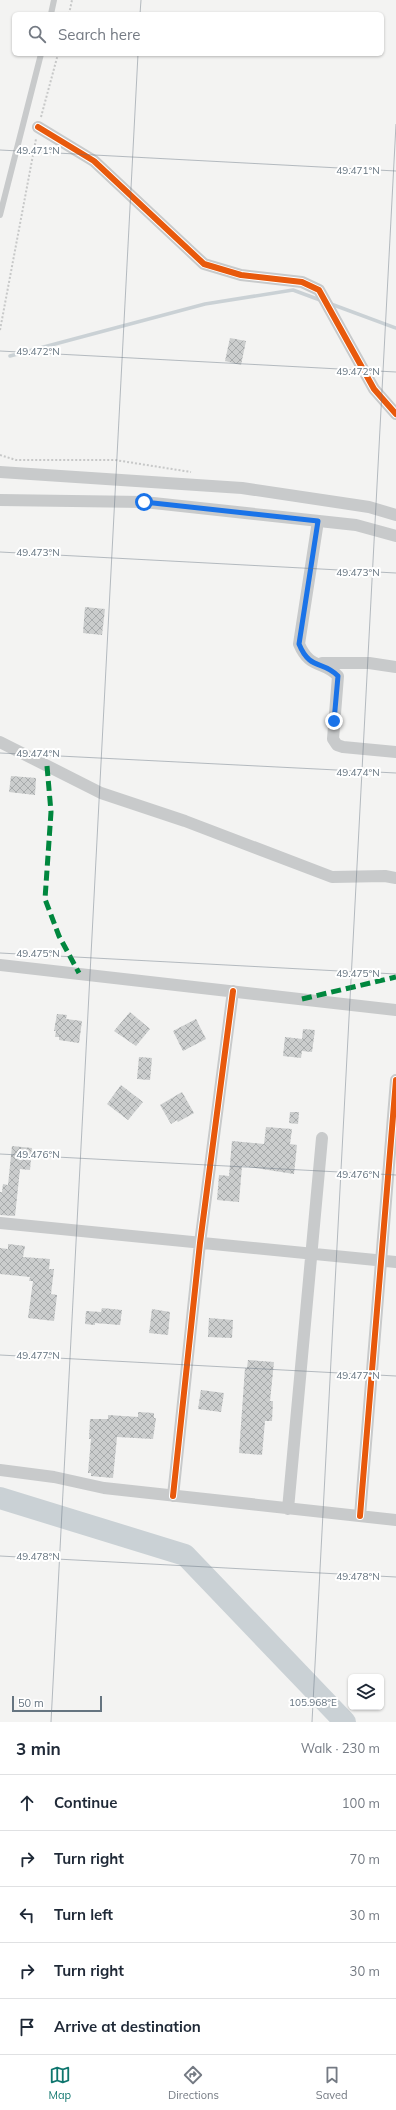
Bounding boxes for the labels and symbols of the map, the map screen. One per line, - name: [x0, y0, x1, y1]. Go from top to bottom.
- text: 49.471°N: [16, 144, 60, 157]
- text: 49.471°N: [336, 164, 380, 177]
- text: 49.472°N: [16, 345, 60, 358]
- text: 49.472°N: [336, 365, 380, 378]
- route start: [135, 493, 153, 511]
- text: 49.473°N: [16, 546, 60, 559]
- text: 49.473°N: [336, 566, 380, 579]
- route end: [325, 712, 343, 730]
- text: 49.474°N: [16, 747, 60, 760]
- text: 49.474°N: [336, 766, 380, 779]
- text: 49.475°N: [16, 947, 60, 960]
- text: 49.475°N: [336, 967, 380, 980]
- text: 49.476°N: [16, 1148, 60, 1161]
- text: 49.476°N: [336, 1168, 380, 1181]
- text: 49.477°N: [16, 1349, 60, 1362]
- text: 49.477°N: [336, 1369, 380, 1382]
- text: 49.478°N: [16, 1550, 60, 1563]
- text: 49.478°N: [336, 1570, 380, 1583]
- scale bar: [12, 1694, 102, 1713]
- text: 105.968°E: [289, 1696, 337, 1709]

